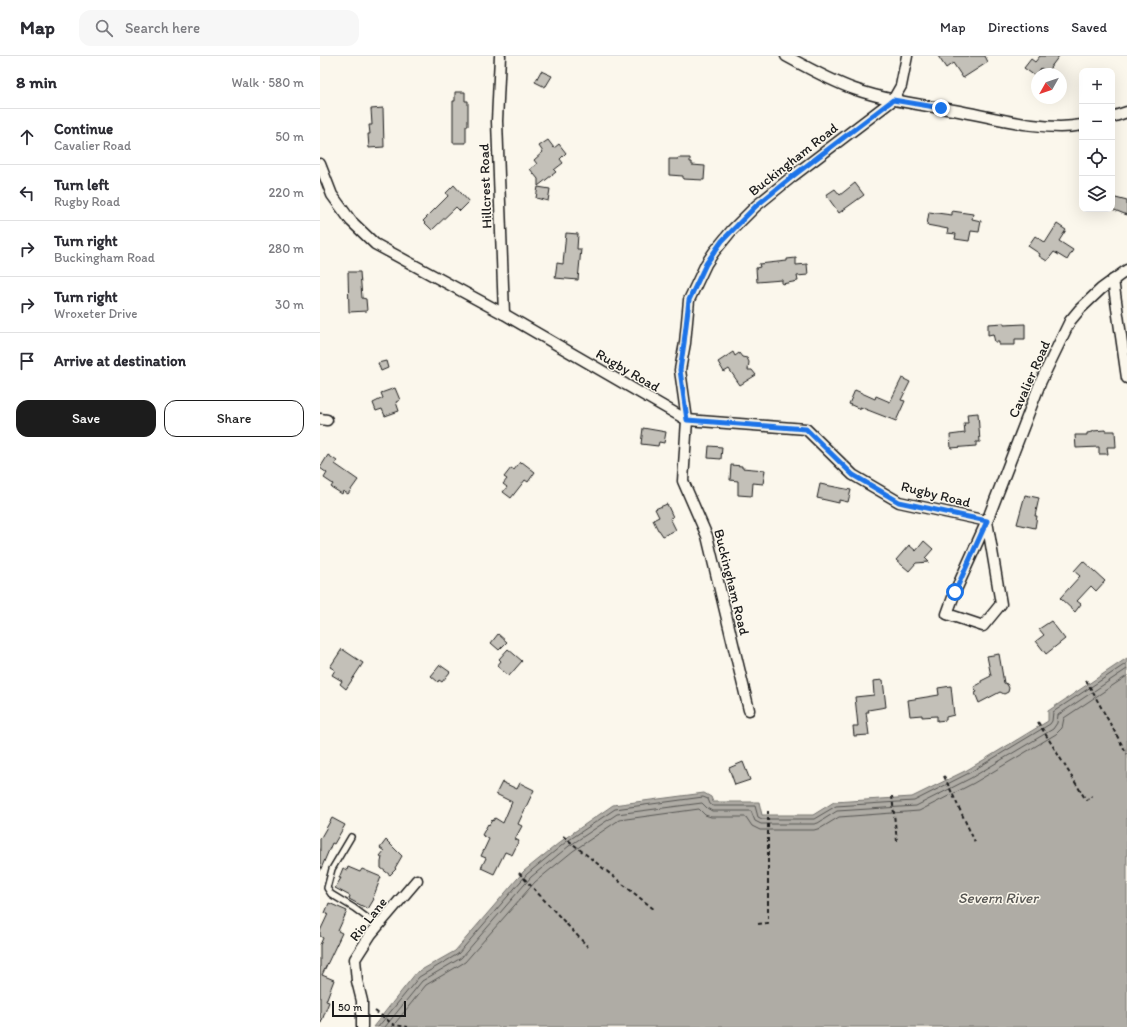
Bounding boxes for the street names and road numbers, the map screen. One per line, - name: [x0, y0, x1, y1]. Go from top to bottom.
- street label: Buckingham Road: [745, 119, 842, 200]
- street label: Hillcrest Road: [476, 143, 495, 229]
- street label: Cavalier Road: [1005, 338, 1054, 421]
- street label: Rugby Road: [593, 345, 663, 396]
- street label: Rugby Road: [899, 478, 973, 511]
- street label: Buckingham Road: [710, 527, 753, 637]
- street label: Rio Lane: [346, 894, 391, 945]

